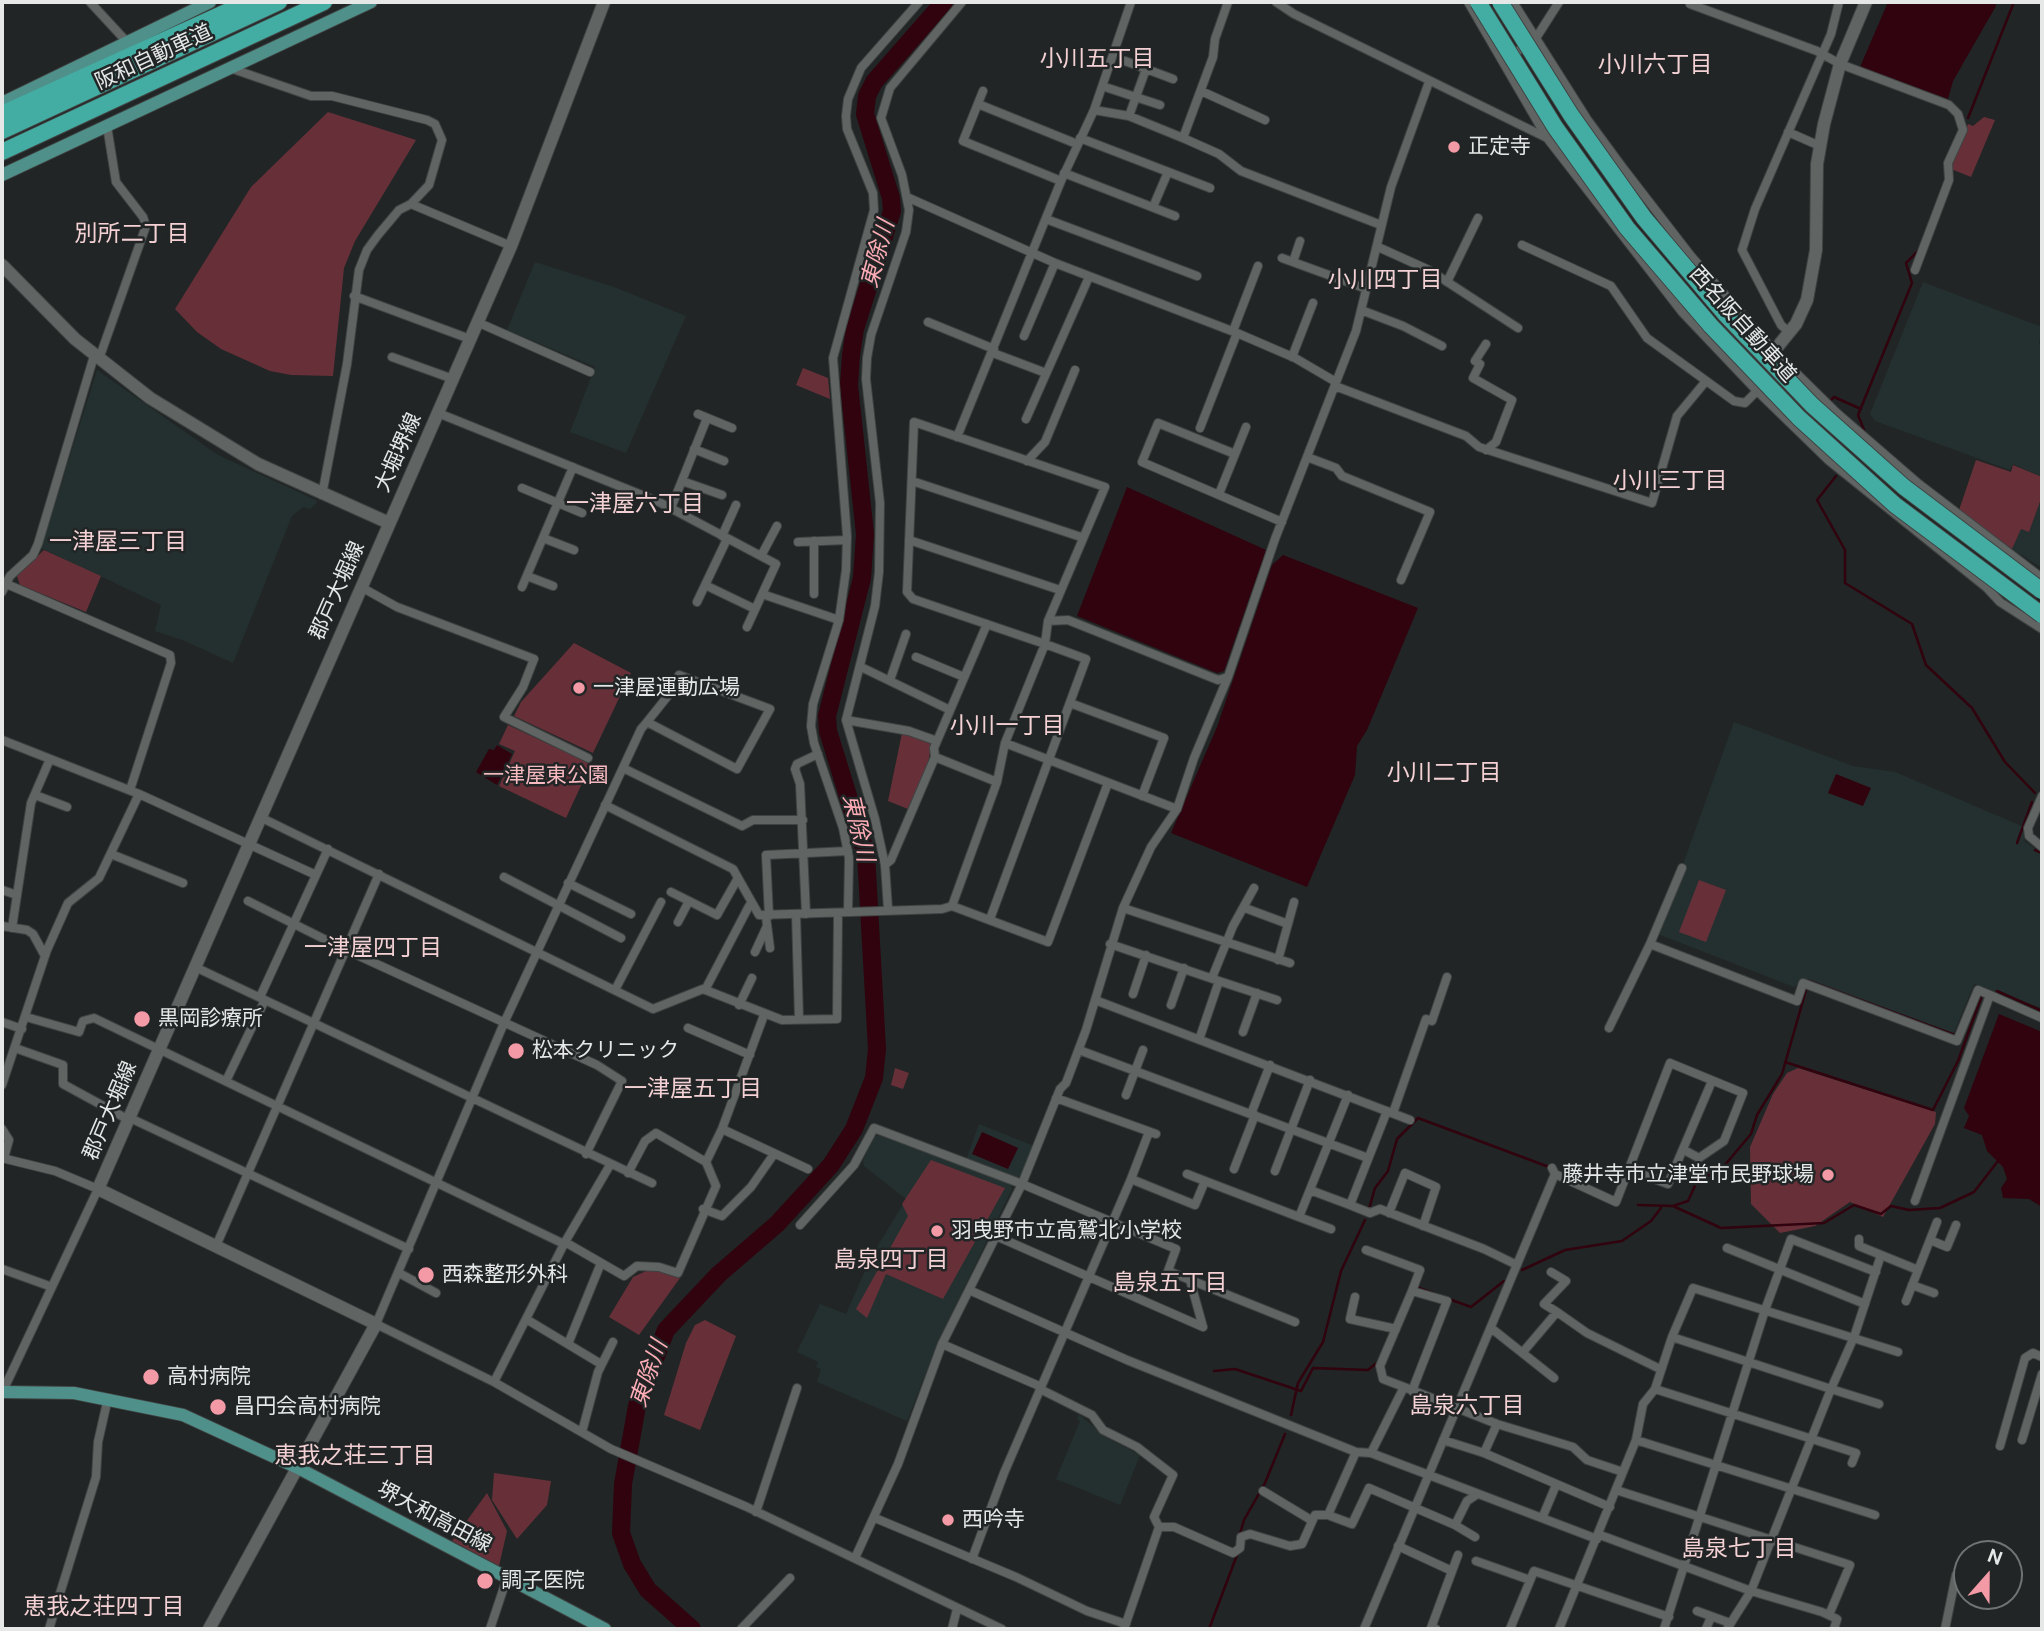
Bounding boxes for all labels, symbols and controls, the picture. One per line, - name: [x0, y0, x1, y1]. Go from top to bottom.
- street label: 阪和自動車道: [92, 20, 216, 96]
- district label: 小川五丁目: [1040, 46, 1154, 74]
- district label: 小川六丁目: [1598, 52, 1712, 80]
- place label: 正定寺: [1468, 134, 1531, 160]
- marker: 正定寺: [1446, 139, 1462, 155]
- water label: 東除川: [857, 217, 901, 291]
- district label: 別所二丁目: [75, 221, 189, 249]
- street label: 西名阪自動車道: [1683, 262, 1801, 388]
- district label: 小川四丁目: [1328, 267, 1442, 295]
- street label: 大堀堺線: [370, 410, 428, 496]
- district label: 小川三丁目: [1613, 468, 1727, 496]
- district label: 一津屋六丁目: [566, 491, 704, 519]
- district label: 一津屋三丁目: [49, 529, 187, 557]
- street label: 郡戸大堀線: [305, 538, 371, 644]
- place label: 一津屋運動広場: [593, 675, 740, 701]
- marker: 一津屋運動広場: [571, 680, 587, 696]
- district label: 小川一丁目: [950, 713, 1064, 741]
- district label: 小川二丁目: [1387, 760, 1501, 788]
- park label: 一津屋東公園: [483, 763, 609, 789]
- water label: 東除川: [836, 791, 878, 865]
- district label: 一津屋四丁目: [304, 935, 442, 963]
- place label: 黒岡診療所: [158, 1006, 263, 1032]
- marker: 黒岡診療所: [132, 1009, 152, 1029]
- place label: 松本クリニック: [532, 1038, 679, 1064]
- marker: 松本クリニック: [506, 1041, 526, 1061]
- street label: 郡戸大堀線: [79, 1058, 143, 1164]
- district label: 一津屋五丁目: [624, 1076, 762, 1104]
- place label: 藤井寺市立津堂市民野球場: [1562, 1162, 1814, 1188]
- marker: 藤井寺市立津堂市民野球場: [1820, 1167, 1836, 1183]
- place label: 羽曳野市立高鷲北小学校: [951, 1218, 1182, 1244]
- marker: 羽曳野市立高鷲北小学校: [929, 1223, 945, 1239]
- district label: 島泉四丁目: [834, 1247, 948, 1275]
- place label: 西森整形外科: [442, 1262, 568, 1288]
- marker: 西森整形外科: [416, 1265, 436, 1285]
- district label: 島泉五丁目: [1113, 1270, 1227, 1298]
- water label: 東除川: [626, 1337, 674, 1411]
- place label: 高村病院: [167, 1364, 251, 1390]
- marker: 高村病院: [141, 1367, 161, 1387]
- district label: 島泉六丁目: [1410, 1393, 1524, 1421]
- place label: 昌円会高村病院: [234, 1394, 381, 1420]
- marker: 昌円会高村病院: [208, 1397, 228, 1417]
- district label: 恵我之荘三丁目: [275, 1443, 435, 1471]
- street label: 堺大和高田線: [372, 1477, 496, 1559]
- place label: 西吟寺: [962, 1507, 1025, 1533]
- marker: 西吟寺: [940, 1512, 956, 1528]
- district label: 島泉七丁目: [1682, 1536, 1796, 1564]
- north arrow: [1953, 1540, 2023, 1610]
- text: N: [1984, 1543, 2006, 1571]
- place label: 調子医院: [501, 1568, 585, 1594]
- marker: 調子医院: [475, 1571, 495, 1591]
- district label: 恵我之荘四丁目: [24, 1594, 184, 1622]

